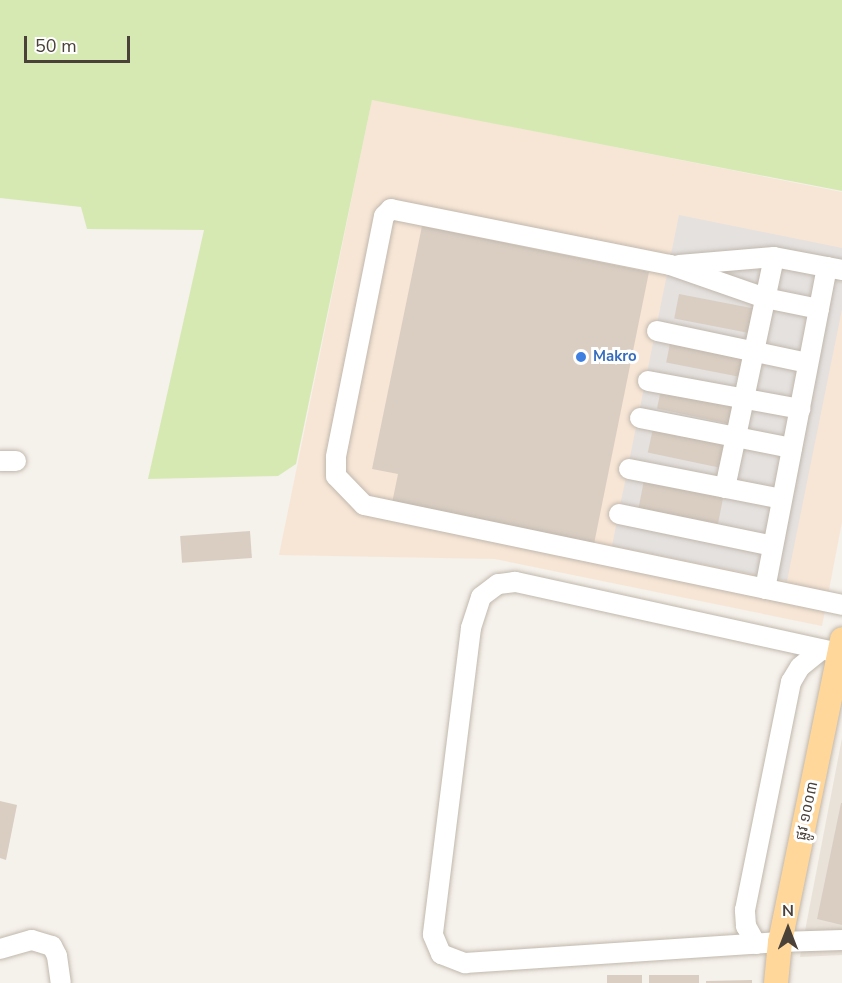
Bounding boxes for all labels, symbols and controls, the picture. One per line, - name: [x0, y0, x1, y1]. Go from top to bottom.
- scale bar: [27, 24, 134, 62]
- text: 50 m: [35, 34, 77, 58]
- place label: Makro: [593, 348, 637, 366]
- marker: Makro: [574, 350, 588, 364]
- street label: ផ្លូវ ១០០៣: [792, 780, 822, 842]
- north arrow: [758, 899, 818, 959]
- text: N: [782, 900, 794, 922]

